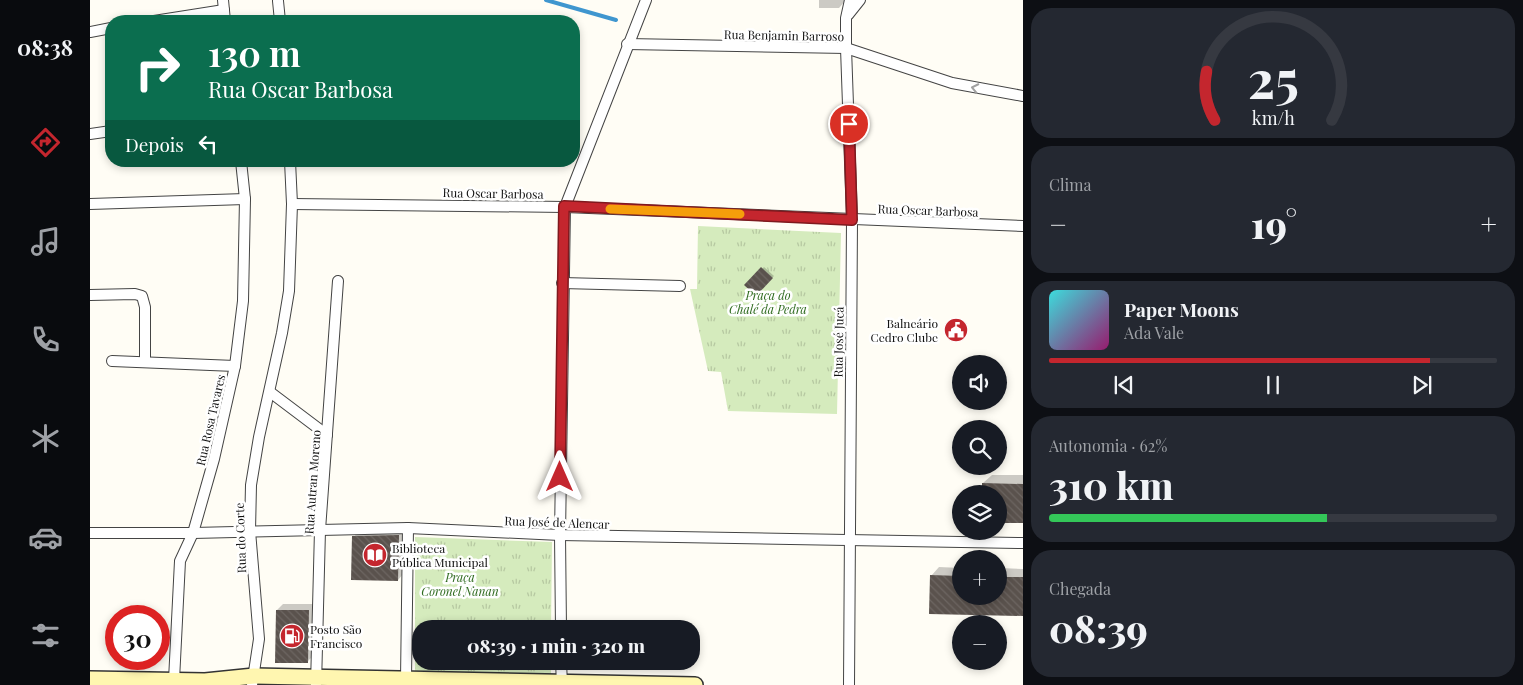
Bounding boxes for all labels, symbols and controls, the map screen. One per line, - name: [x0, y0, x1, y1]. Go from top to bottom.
- street label: Rua Benjamin Barroso: [724, 26, 845, 44]
- text: 130 m: [208, 29, 301, 76]
- text: 08:38: [17, 32, 73, 62]
- icon: right: [125, 35, 190, 100]
- text: 25: [1247, 43, 1299, 112]
- text: Rua Oscar Barbosa: [208, 74, 393, 104]
- one-way arrow: [971, 83, 979, 94]
- pin: [828, 103, 870, 145]
- text: km/h: [1252, 106, 1295, 129]
- icon: arrive: [835, 110, 863, 138]
- icon: directions: [28, 125, 63, 160]
- icon: left: [194, 130, 222, 158]
- text: Depois: [125, 131, 184, 157]
- text: Clima: [1049, 174, 1091, 195]
- street label: Rua Oscar Barbosa: [442, 184, 544, 202]
- text: 19°: [1251, 198, 1297, 249]
- street label: Rua Oscar Barbosa: [877, 200, 979, 220]
- text: −: [1049, 205, 1067, 242]
- text: +: [1481, 205, 1497, 242]
- icon: music: [28, 224, 63, 259]
- park label: Praça do Chalé da Pedra: [729, 287, 807, 317]
- text: Paper Moons: [1124, 296, 1239, 322]
- street label: Rua José Jucá: [829, 306, 847, 378]
- place label: Balneário Cedro Clube: [871, 315, 938, 345]
- public building icon: Balneário Cedro Clube: [943, 317, 969, 343]
- icon: phone: [28, 322, 63, 357]
- text: Ada Vale: [1124, 322, 1184, 343]
- map controls: [952, 355, 1007, 670]
- button: sound: [952, 355, 1007, 410]
- icon: previous: [1110, 371, 1138, 399]
- icon: pause: [1259, 371, 1287, 399]
- icon: next: [1408, 371, 1436, 399]
- street label: Rua Rosa Tavares: [192, 373, 228, 467]
- button: search: [952, 420, 1007, 475]
- icon: climate: [28, 421, 63, 456]
- street label: Rua Autran Moreno: [300, 429, 324, 535]
- text: Autonomia · 62%: [1049, 435, 1167, 456]
- position arrow: [533, 450, 585, 502]
- text: 310 km: [1049, 459, 1174, 510]
- button: layers: [952, 485, 1007, 540]
- street label: Rua do Corte: [231, 502, 249, 574]
- street label: Rua José de Alencar: [504, 512, 610, 532]
- icon: car: [28, 520, 63, 555]
- place label: Biblioteca Pública Municipal: [392, 540, 488, 570]
- library icon: Biblioteca Pública Municipal: [362, 542, 388, 568]
- button: +: [952, 550, 1007, 605]
- park label: Praça Coronel Nanan: [421, 569, 499, 599]
- text: Chegada: [1049, 578, 1111, 599]
- text: 08:39: [1049, 602, 1148, 653]
- speed limit sign: 30: [105, 605, 170, 670]
- button: −: [952, 615, 1007, 670]
- icon: filters: [28, 618, 63, 653]
- place label: Posto São Francisco: [310, 621, 363, 651]
- fuel station icon: Posto São Francisco: [279, 623, 305, 649]
- text: 08:39 · 1 min · 320 m: [467, 632, 645, 658]

